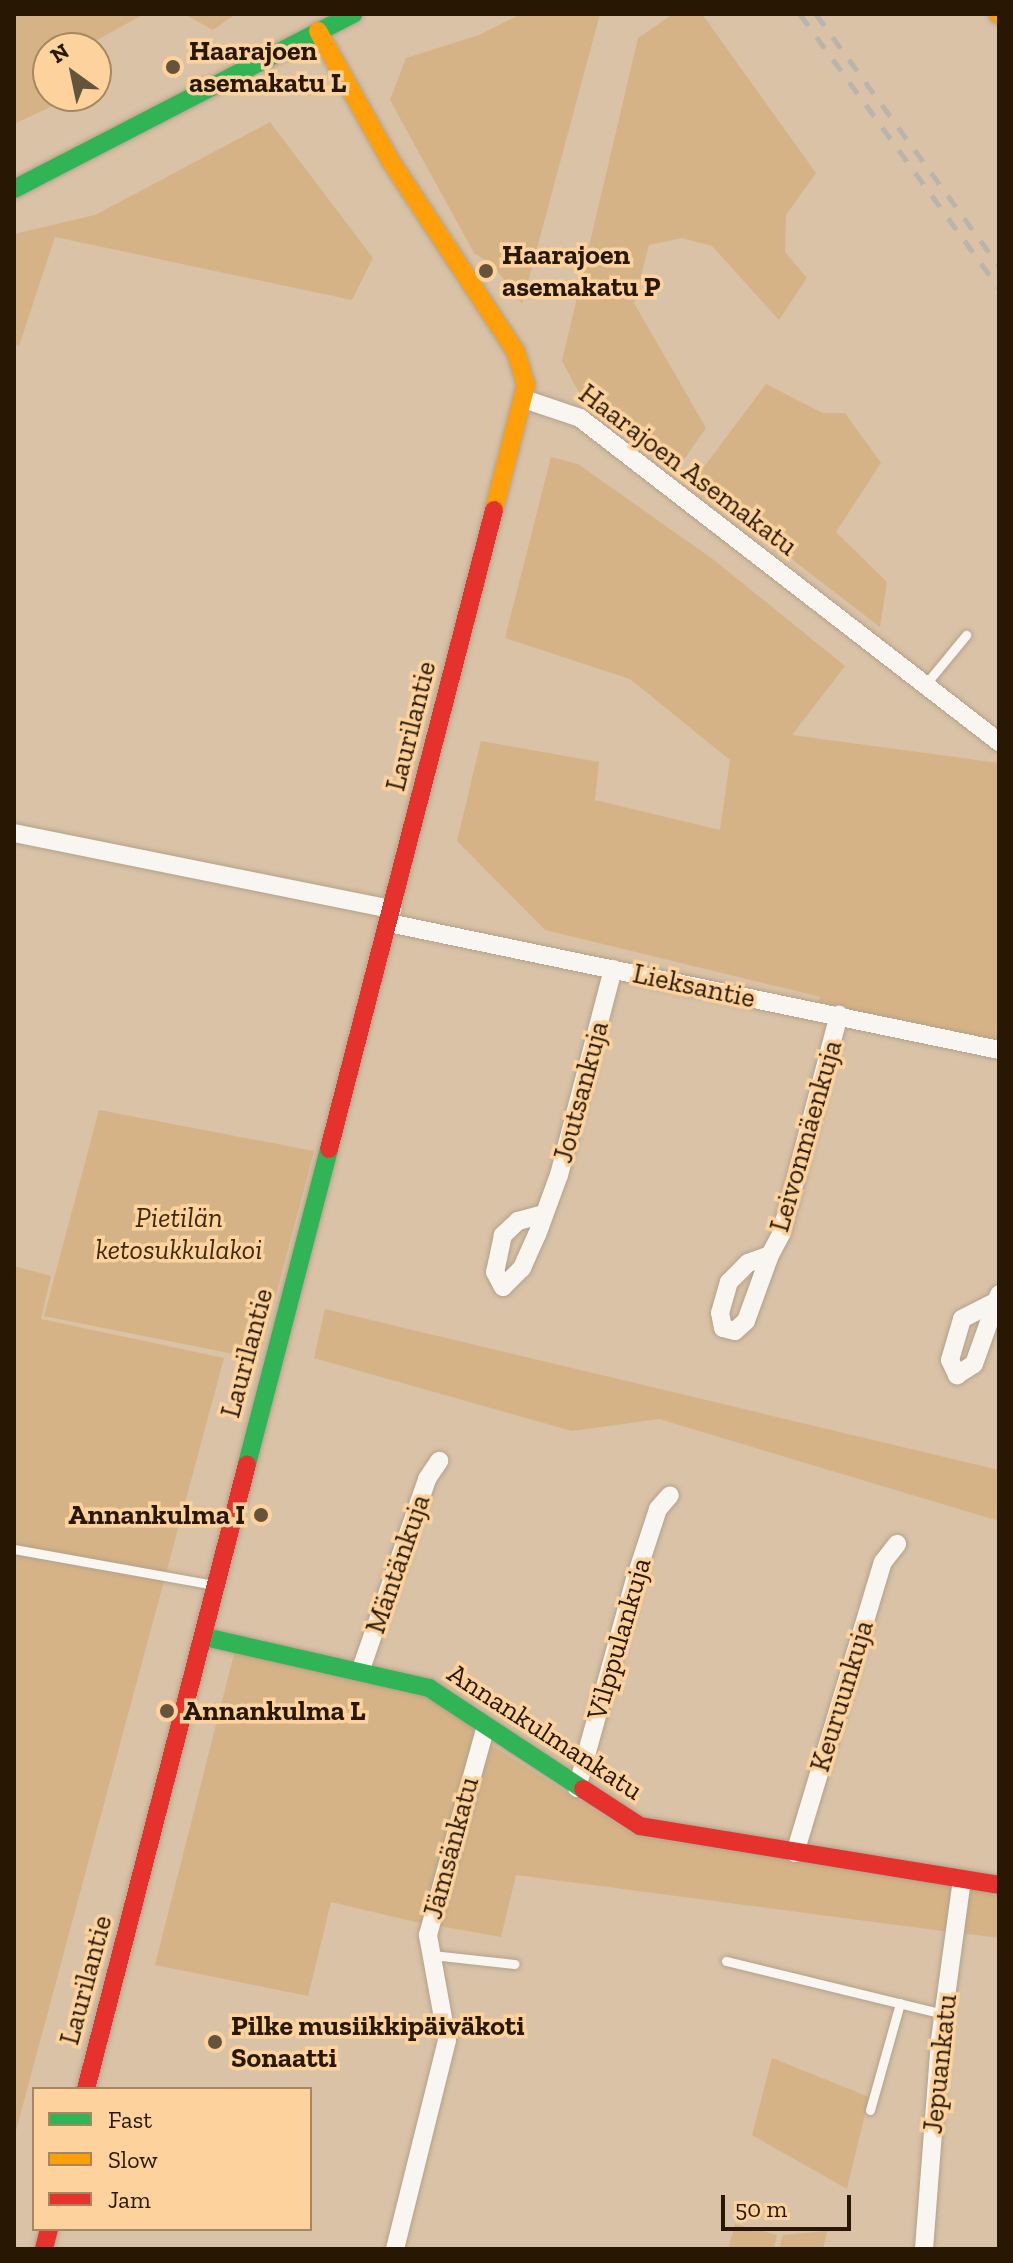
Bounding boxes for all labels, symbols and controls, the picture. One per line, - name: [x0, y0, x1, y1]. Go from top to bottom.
- north arrow: [32, 32, 112, 112]
- place label: Haarajoen asemakatu L: [189, 34, 346, 100]
- text: N: [45, 37, 74, 69]
- marker: Haarajoen asemakatu L: [164, 58, 182, 76]
- place label: Haarajoen asemakatu P: [502, 238, 660, 304]
- marker: Haarajoen asemakatu P: [477, 262, 495, 280]
- street label: Haarajoen Asemakatu: [572, 377, 804, 563]
- street label: Laurilantie: [379, 658, 443, 794]
- street label: Lieksantie: [630, 957, 758, 1015]
- street label: Joutsankuja: [546, 1018, 616, 1166]
- street label: Leivonmäenkuja: [763, 1036, 849, 1236]
- park label: Pietilän ketosukkulakoi: [96, 1201, 262, 1267]
- street label: Laurilantie: [214, 1285, 280, 1421]
- street label: Mäntänkuja: [359, 1490, 437, 1638]
- place label: Annankulma I: [68, 1498, 245, 1532]
- marker: Annankulma I: [252, 1506, 270, 1524]
- street label: Vilppulankuja: [580, 1554, 658, 1724]
- street label: Keuruunkuja: [803, 1616, 881, 1776]
- street label: Annankulmankatu: [441, 1657, 649, 1807]
- place label: Annankulma L: [183, 1694, 366, 1728]
- marker: Annankulma L: [158, 1702, 176, 1720]
- street label: Jämsänkatu: [416, 1773, 486, 1923]
- street label: Laurilantie: [53, 1912, 119, 2048]
- street label: Jepuankatu: [916, 1993, 964, 2135]
- place label: Pilke musiikkipäiväkoti Sonaatti: [231, 2009, 525, 2075]
- marker: Pilke musiikkipäiväkoti Sonaatti: [206, 2033, 224, 2051]
- legend: [32, 2087, 312, 2231]
- text: Fast: [108, 2105, 152, 2134]
- text: Slow: [108, 2145, 158, 2174]
- scale bar: [725, 2179, 855, 2229]
- text: Jam: [108, 2185, 151, 2214]
- text: 50 m: [735, 2194, 787, 2223]

